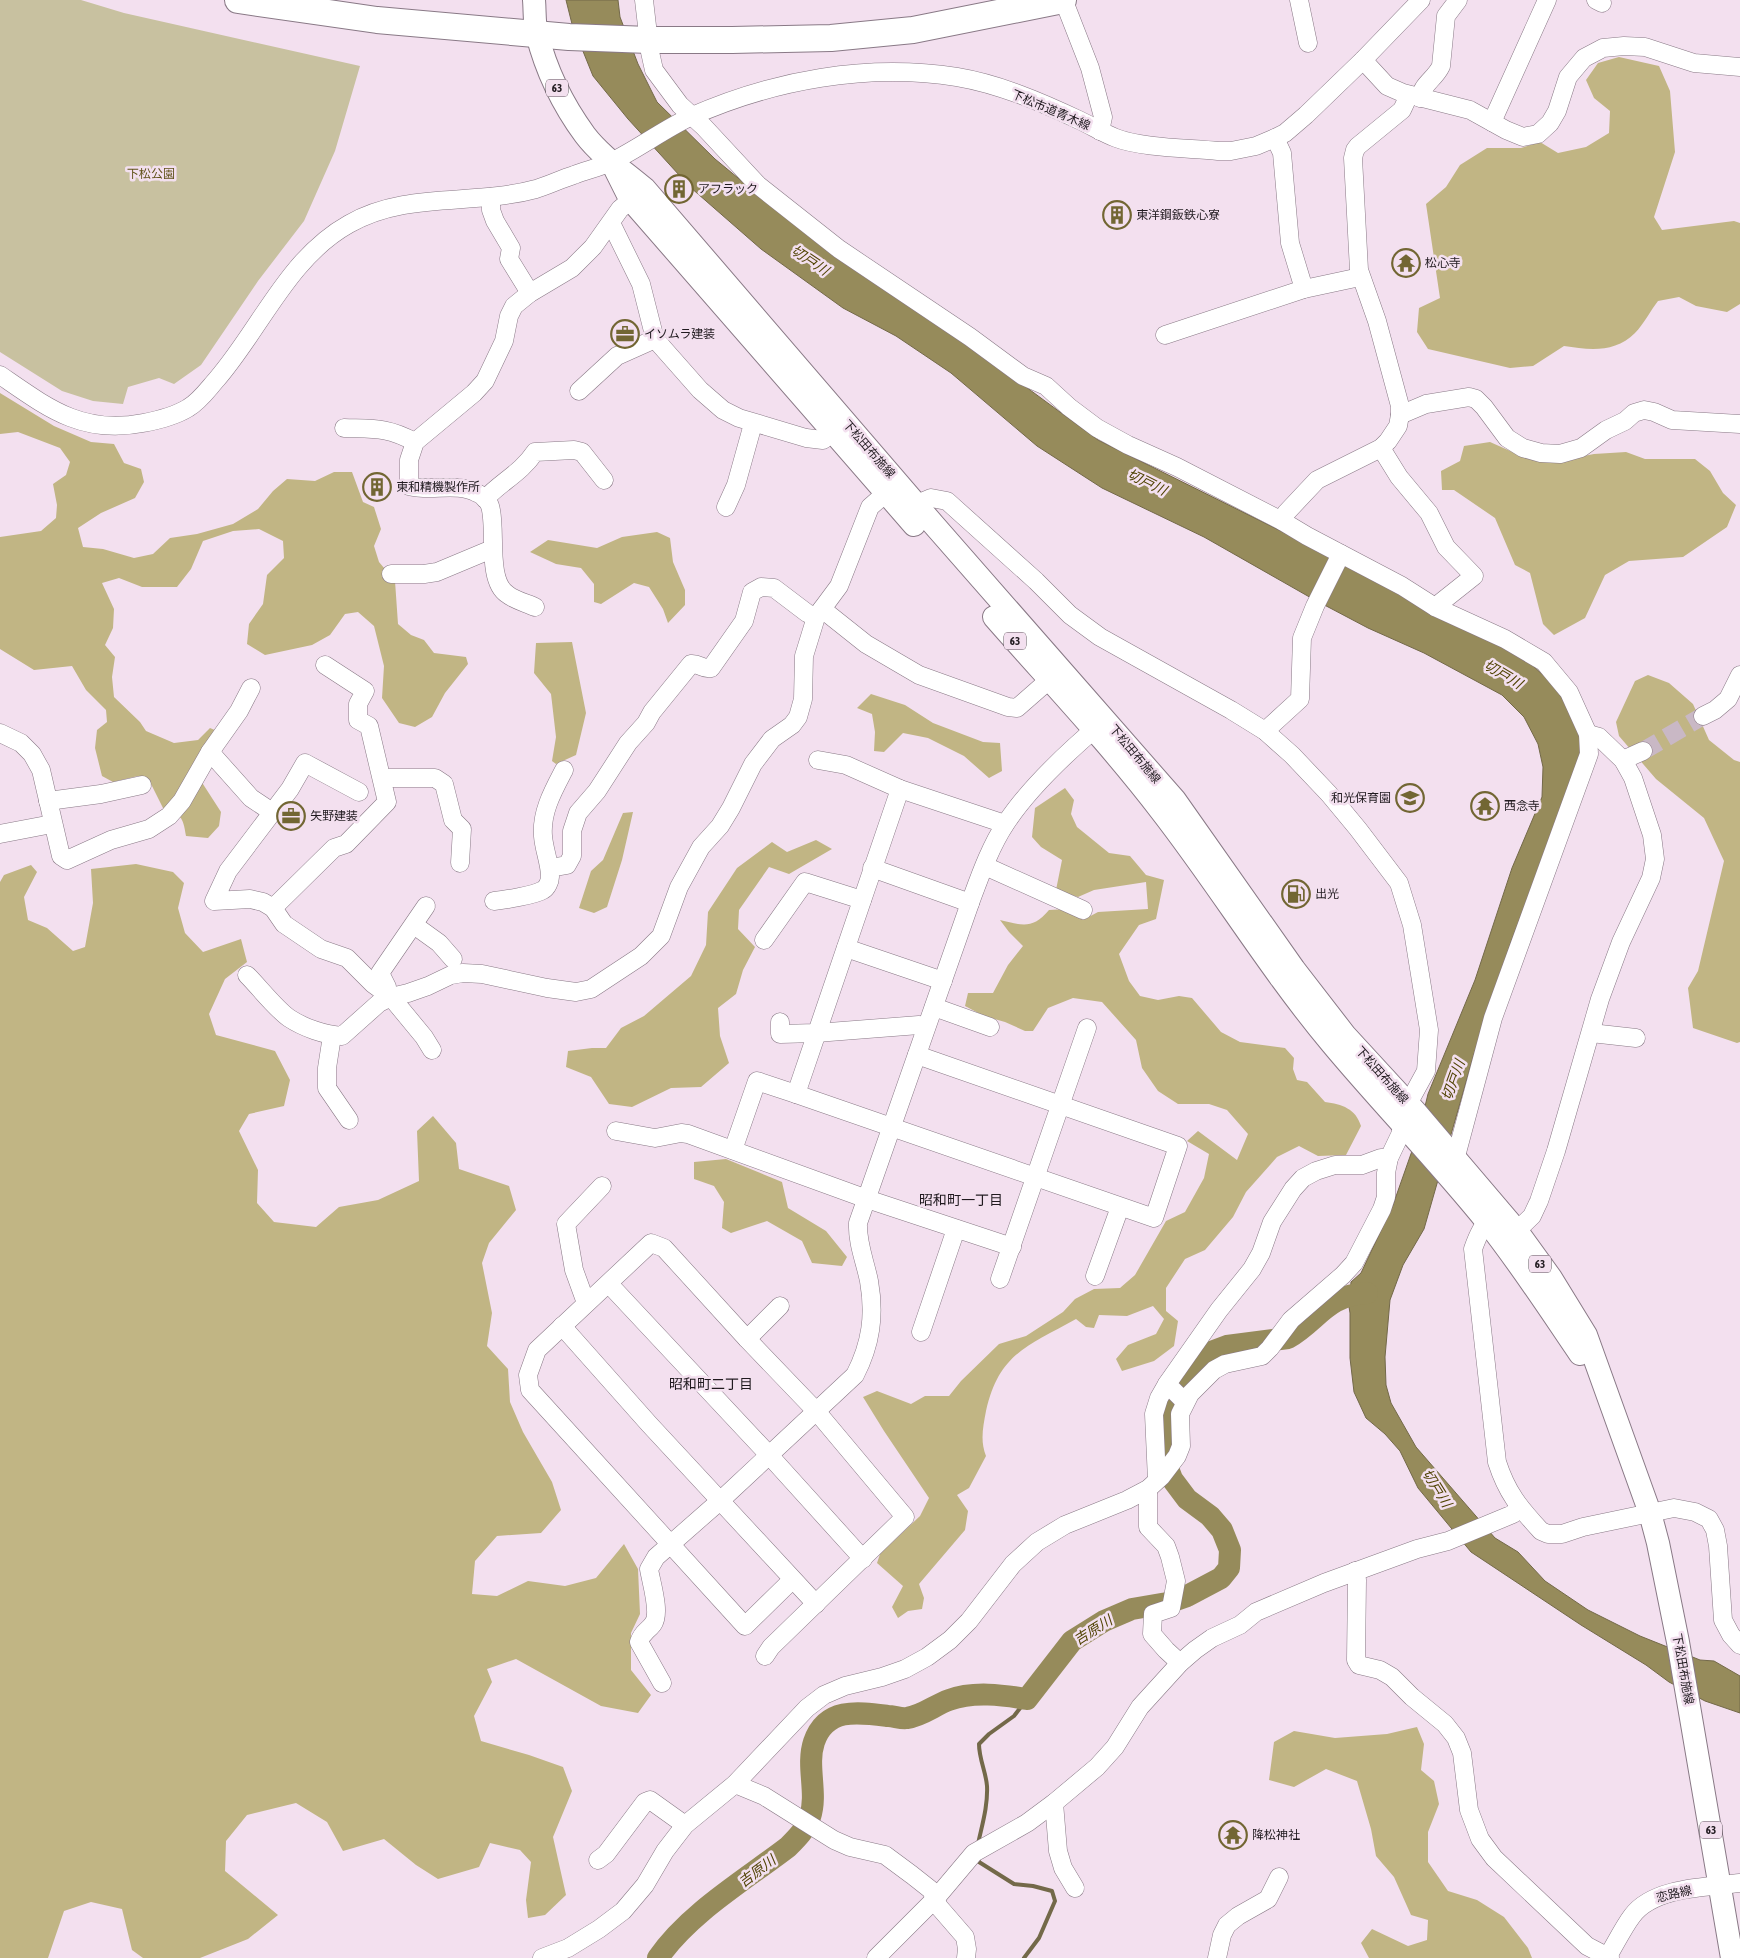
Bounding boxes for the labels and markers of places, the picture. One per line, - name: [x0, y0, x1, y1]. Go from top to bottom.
- building icon: アフラック: [664, 174, 694, 204]
- place label: アフラック: [698, 182, 758, 196]
- building icon: 東洋鋼鈑鉄心寮: [1102, 200, 1132, 230]
- place label: 東洋鋼鈑鉄心寮: [1136, 208, 1220, 222]
- temple icon: 松心寺: [1391, 248, 1421, 278]
- place label: 松心寺: [1425, 256, 1461, 270]
- office icon: イソムラ建装: [610, 319, 640, 349]
- place label: イソムラ建装: [644, 327, 715, 341]
- building icon: 東和精機製作所: [362, 472, 392, 502]
- place label: 東和精機製作所: [396, 480, 480, 494]
- school or university icon: 和光保育園: [1395, 783, 1425, 813]
- place label: 和光保育園: [1331, 791, 1391, 805]
- temple icon: 西念寺: [1470, 791, 1500, 821]
- place label: 西念寺: [1504, 799, 1540, 813]
- office icon: 矢野建装: [276, 801, 306, 831]
- place label: 矢野建装: [310, 809, 358, 823]
- fuel station icon: 出光: [1281, 879, 1311, 909]
- place label: 出光: [1315, 887, 1339, 901]
- temple icon: 降松神社: [1218, 1820, 1248, 1850]
- place label: 降松神社: [1252, 1828, 1300, 1842]

